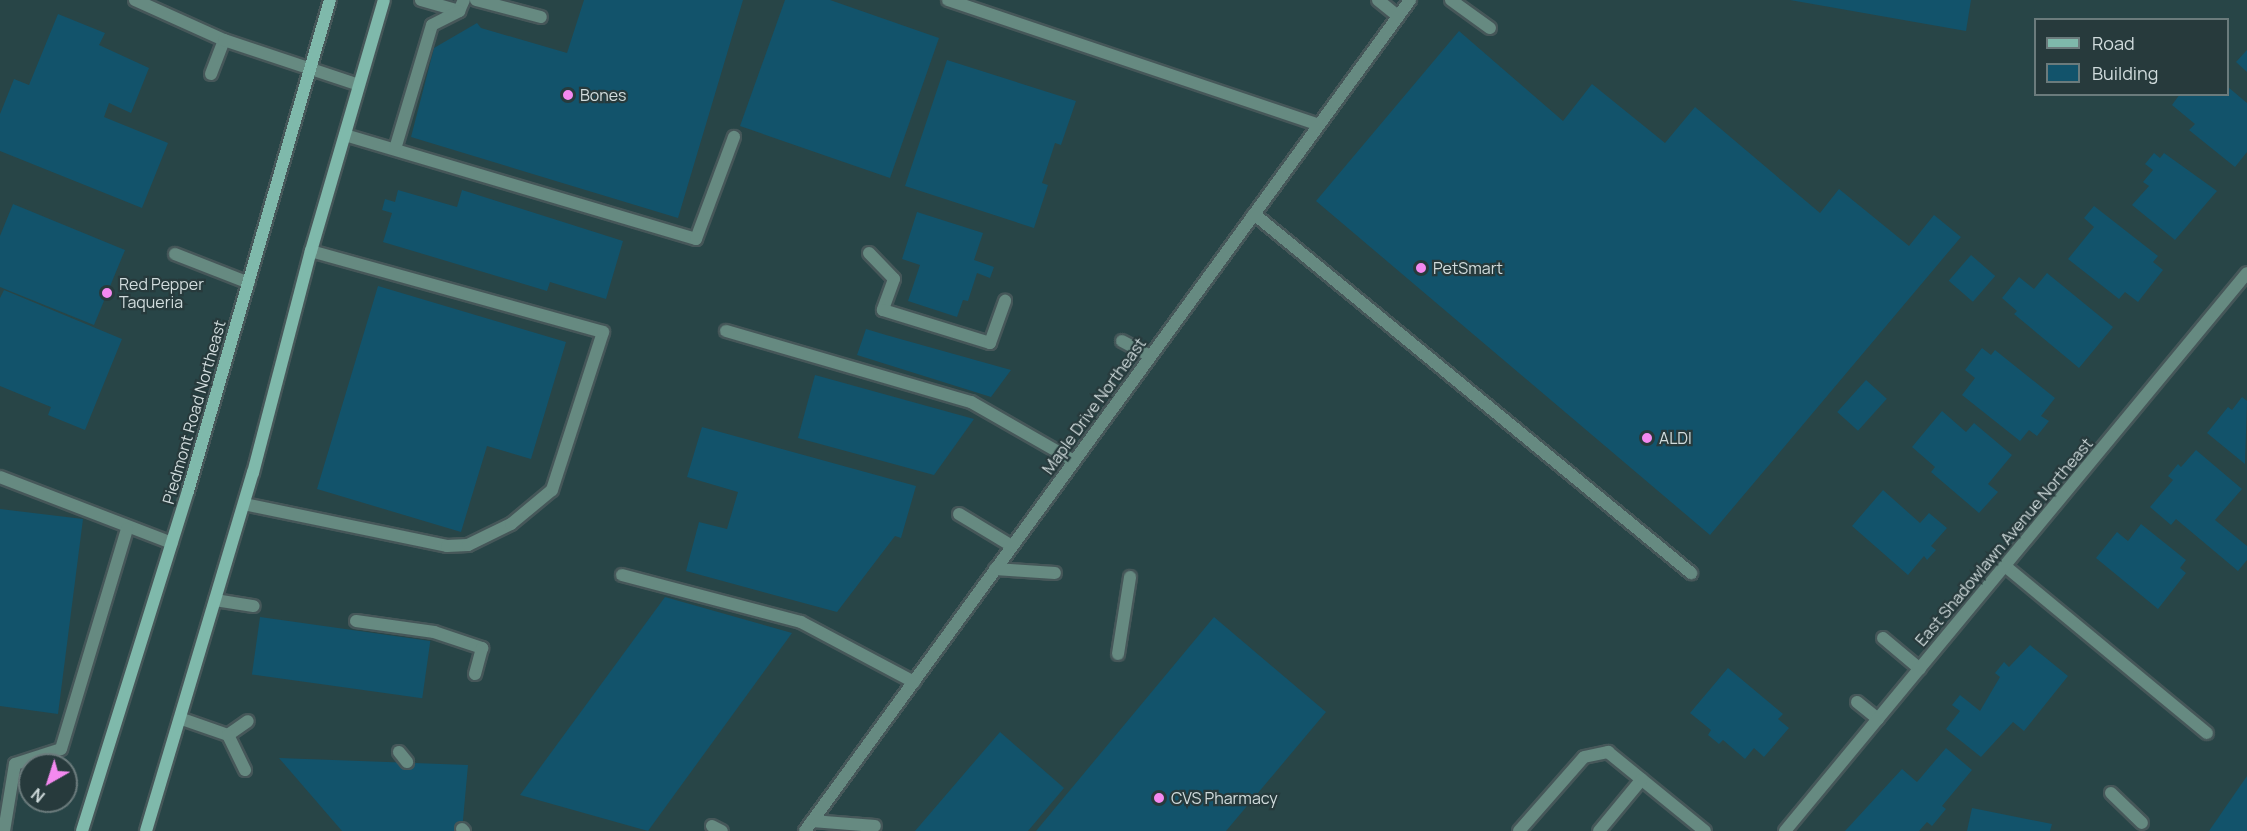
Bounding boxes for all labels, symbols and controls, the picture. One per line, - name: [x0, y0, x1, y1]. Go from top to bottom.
- legend: [2034, 18, 2229, 96]
- text: Road: [2092, 31, 2135, 55]
- text: Building: [2092, 61, 2158, 85]
- place label: Bones: [580, 85, 626, 105]
- marker: Bones: [561, 88, 575, 102]
- place label: PetSmart: [1433, 258, 1503, 278]
- marker: PetSmart: [1414, 261, 1428, 275]
- place label: Red Pepper Taqueria: [119, 274, 204, 312]
- marker: Red Pepper Taqueria: [100, 286, 114, 300]
- street label: Piedmont Road Northeast: [159, 318, 229, 506]
- street label: Maple Drive Northeast: [1038, 334, 1150, 478]
- place label: ALDI: [1659, 428, 1692, 448]
- marker: ALDI: [1640, 431, 1654, 445]
- street label: East Shadowlawn Avenue Northeast: [1911, 434, 2097, 650]
- north arrow: [18, 753, 78, 813]
- text: N: [27, 783, 49, 808]
- place label: CVS Pharmacy: [1171, 788, 1278, 808]
- marker: CVS Pharmacy: [1152, 791, 1166, 805]

